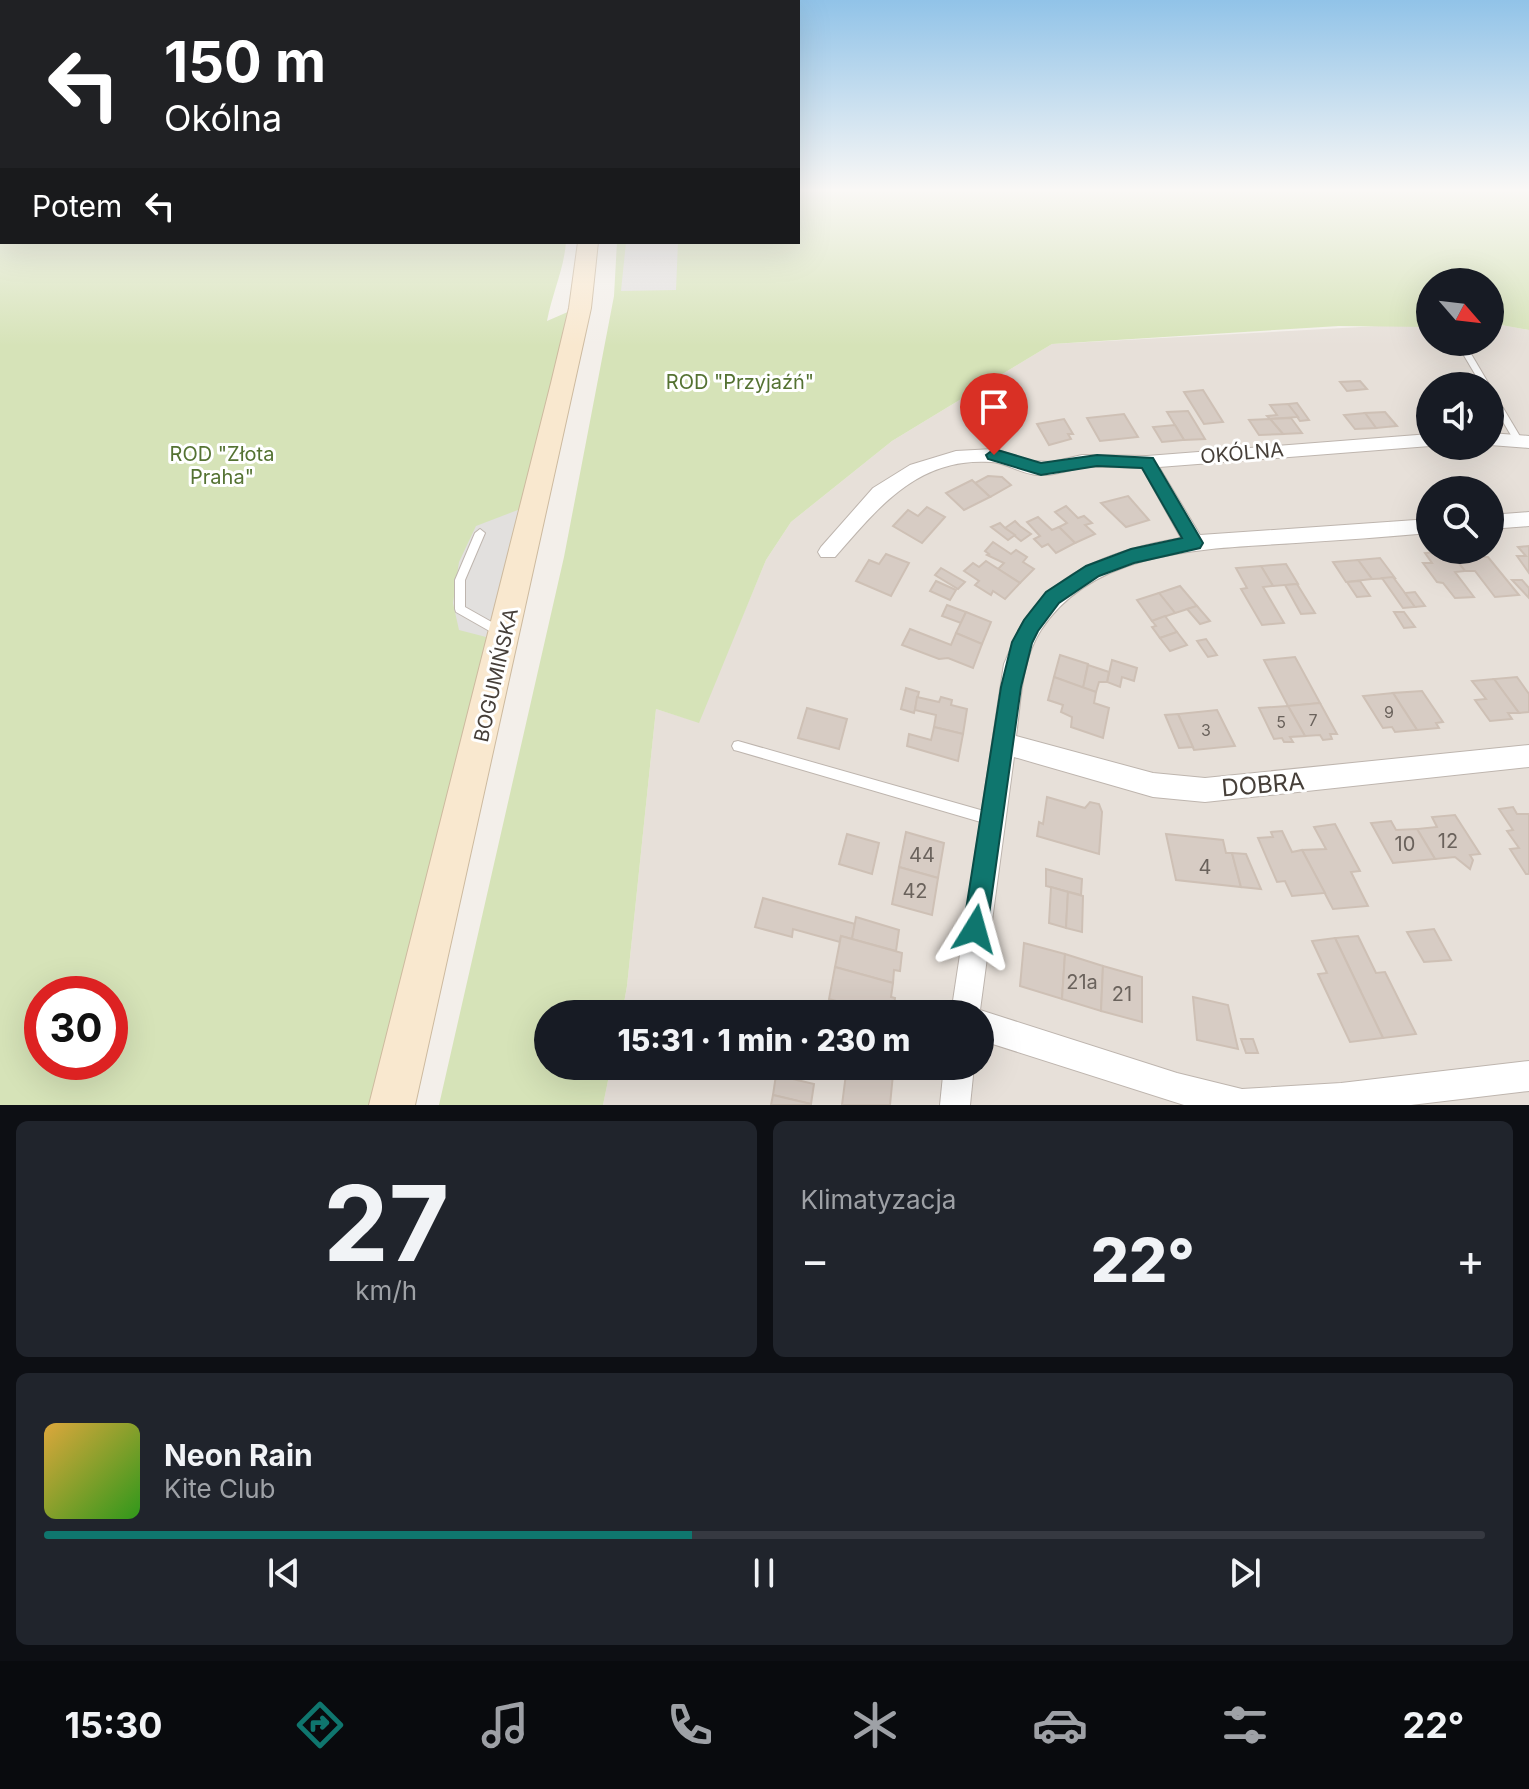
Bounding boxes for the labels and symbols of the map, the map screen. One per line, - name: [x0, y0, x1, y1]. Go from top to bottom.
- north arrow: [1416, 268, 1504, 356]
- park label: ROD "Przyjaźń": [666, 370, 814, 394]
- pin: [960, 373, 1028, 455]
- street label: OKÓLNA: [1199, 436, 1285, 469]
- park label: ROD "Złota Praha": [170, 442, 274, 489]
- street label: BOGUMIŃSKA: [468, 605, 523, 744]
- house number: 9: [1384, 702, 1394, 722]
- house number: 7: [1308, 710, 1318, 730]
- house number: 5: [1276, 712, 1286, 732]
- house number: 3: [1201, 720, 1211, 740]
- street label: DOBRA: [1220, 766, 1306, 803]
- house number: 12: [1438, 829, 1458, 853]
- house number: 10: [1395, 832, 1415, 856]
- house number: 44: [909, 843, 935, 867]
- house number: 4: [1199, 855, 1211, 879]
- house number: 42: [902, 879, 928, 903]
- position arrow: [933, 887, 1017, 971]
- house number: 21a: [1066, 970, 1098, 994]
- speed limit sign: 30: [24, 976, 128, 1080]
- house number: 21: [1112, 982, 1132, 1006]

